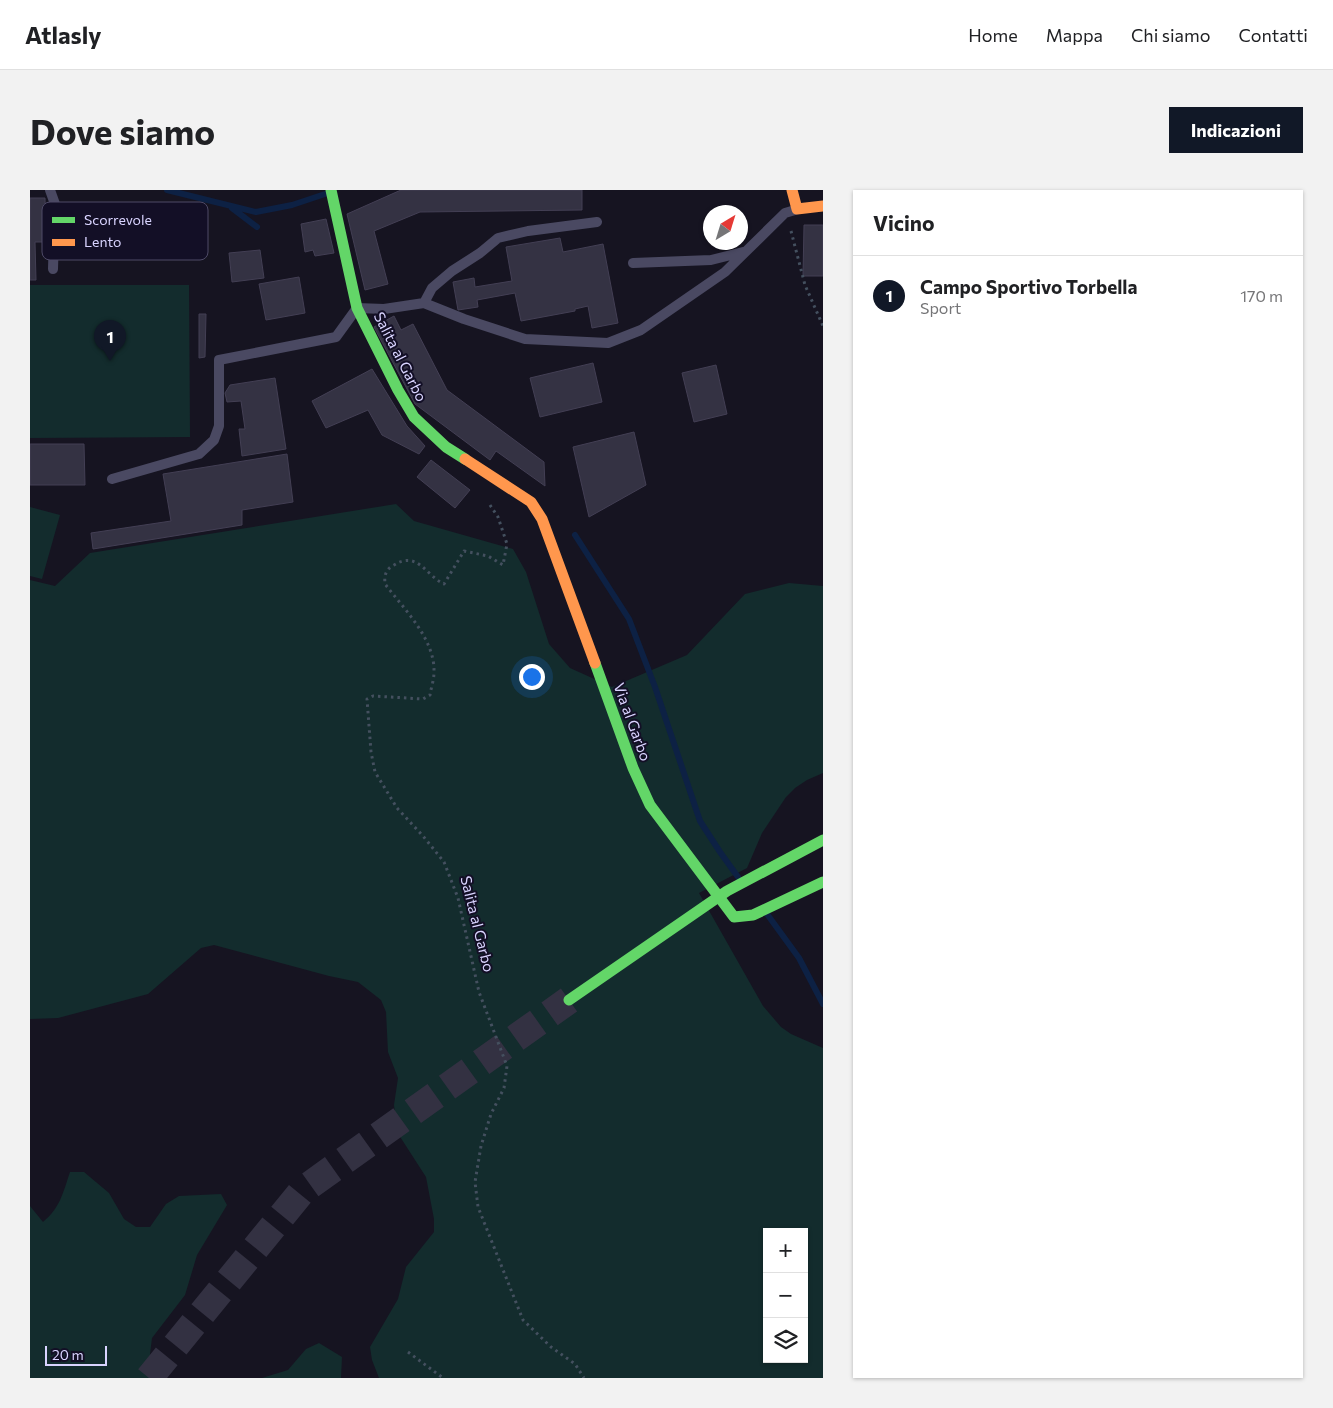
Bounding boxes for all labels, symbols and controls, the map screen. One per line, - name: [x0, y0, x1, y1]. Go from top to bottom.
- text: Atlasly: [25, 20, 102, 49]
- text: Home: [968, 24, 1018, 46]
- text: Mappa: [1046, 24, 1103, 46]
- text: Chi siamo: [1131, 24, 1210, 46]
- text: Contatti: [1238, 24, 1308, 46]
- button: Indicazioni: [1169, 107, 1303, 153]
- text: Dove siamo: [30, 109, 215, 152]
- legend: [42, 202, 208, 260]
- north arrow: [703, 205, 748, 250]
- text: Vicino: [873, 210, 934, 235]
- text: Scorrevole: [84, 211, 152, 228]
- text: Lento: [84, 233, 121, 250]
- text: Campo Sportivo Torbella: [920, 275, 1138, 298]
- text: 1: [885, 286, 893, 305]
- text: 170 m: [1240, 286, 1283, 305]
- text: Sport: [920, 298, 961, 317]
- street label: Salita al Garbo: [371, 309, 431, 404]
- pin: 1: [94, 320, 126, 361]
- your location: [519, 664, 545, 690]
- street label: Via al Garbo: [610, 680, 655, 763]
- street label: Salita al Garbo: [457, 874, 499, 974]
- map controls: [763, 1228, 808, 1363]
- button: +: [763, 1228, 808, 1273]
- button: −: [763, 1273, 808, 1318]
- button: layers: [763, 1318, 808, 1363]
- scale bar: [45, 1343, 108, 1366]
- text: 20 m: [52, 1346, 84, 1363]

